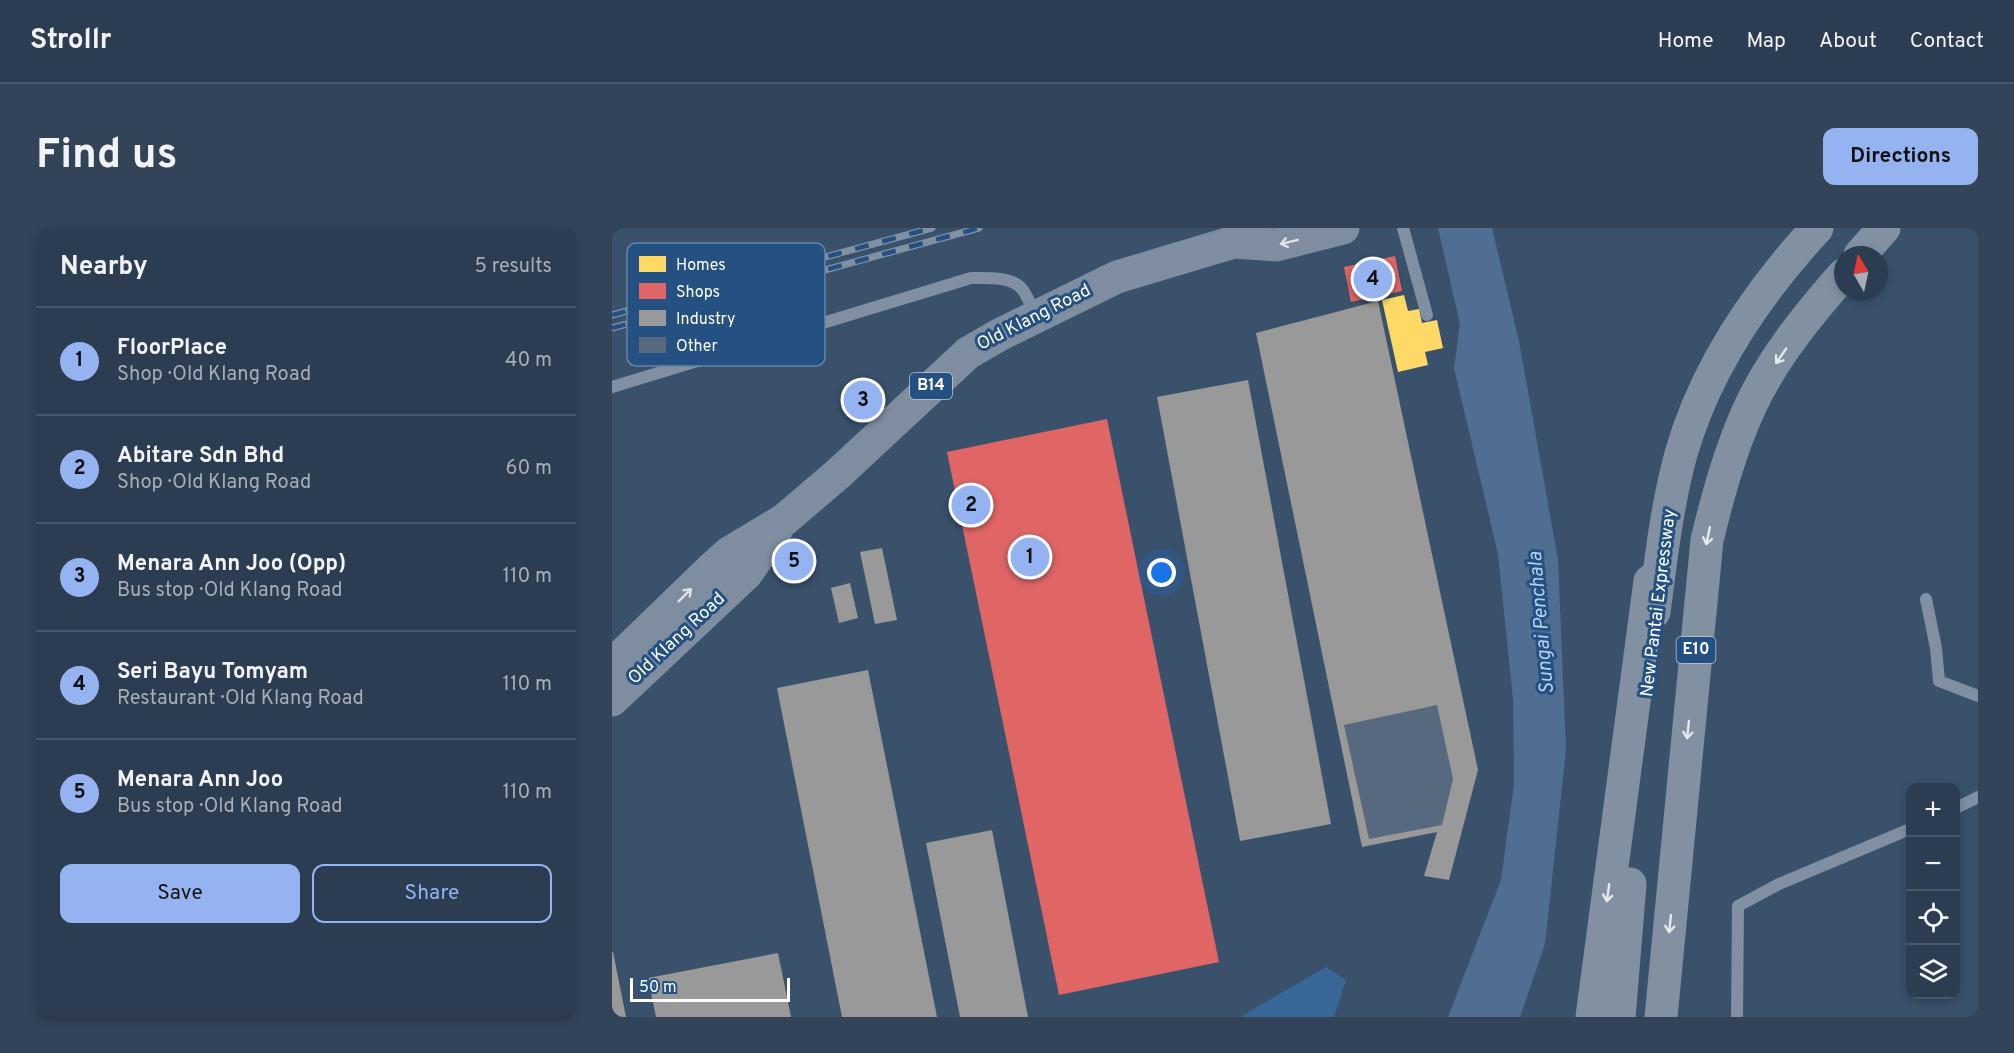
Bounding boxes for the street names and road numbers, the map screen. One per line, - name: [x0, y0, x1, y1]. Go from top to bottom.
- street label: Old Klang Road: [973, 279, 1095, 357]
- road number: B14: [910, 373, 952, 399]
- street label: New Pantai Expressway: [1636, 508, 1682, 698]
- street label: Old Klang Road: [623, 588, 731, 690]
- road number: E10: [1676, 637, 1716, 663]

